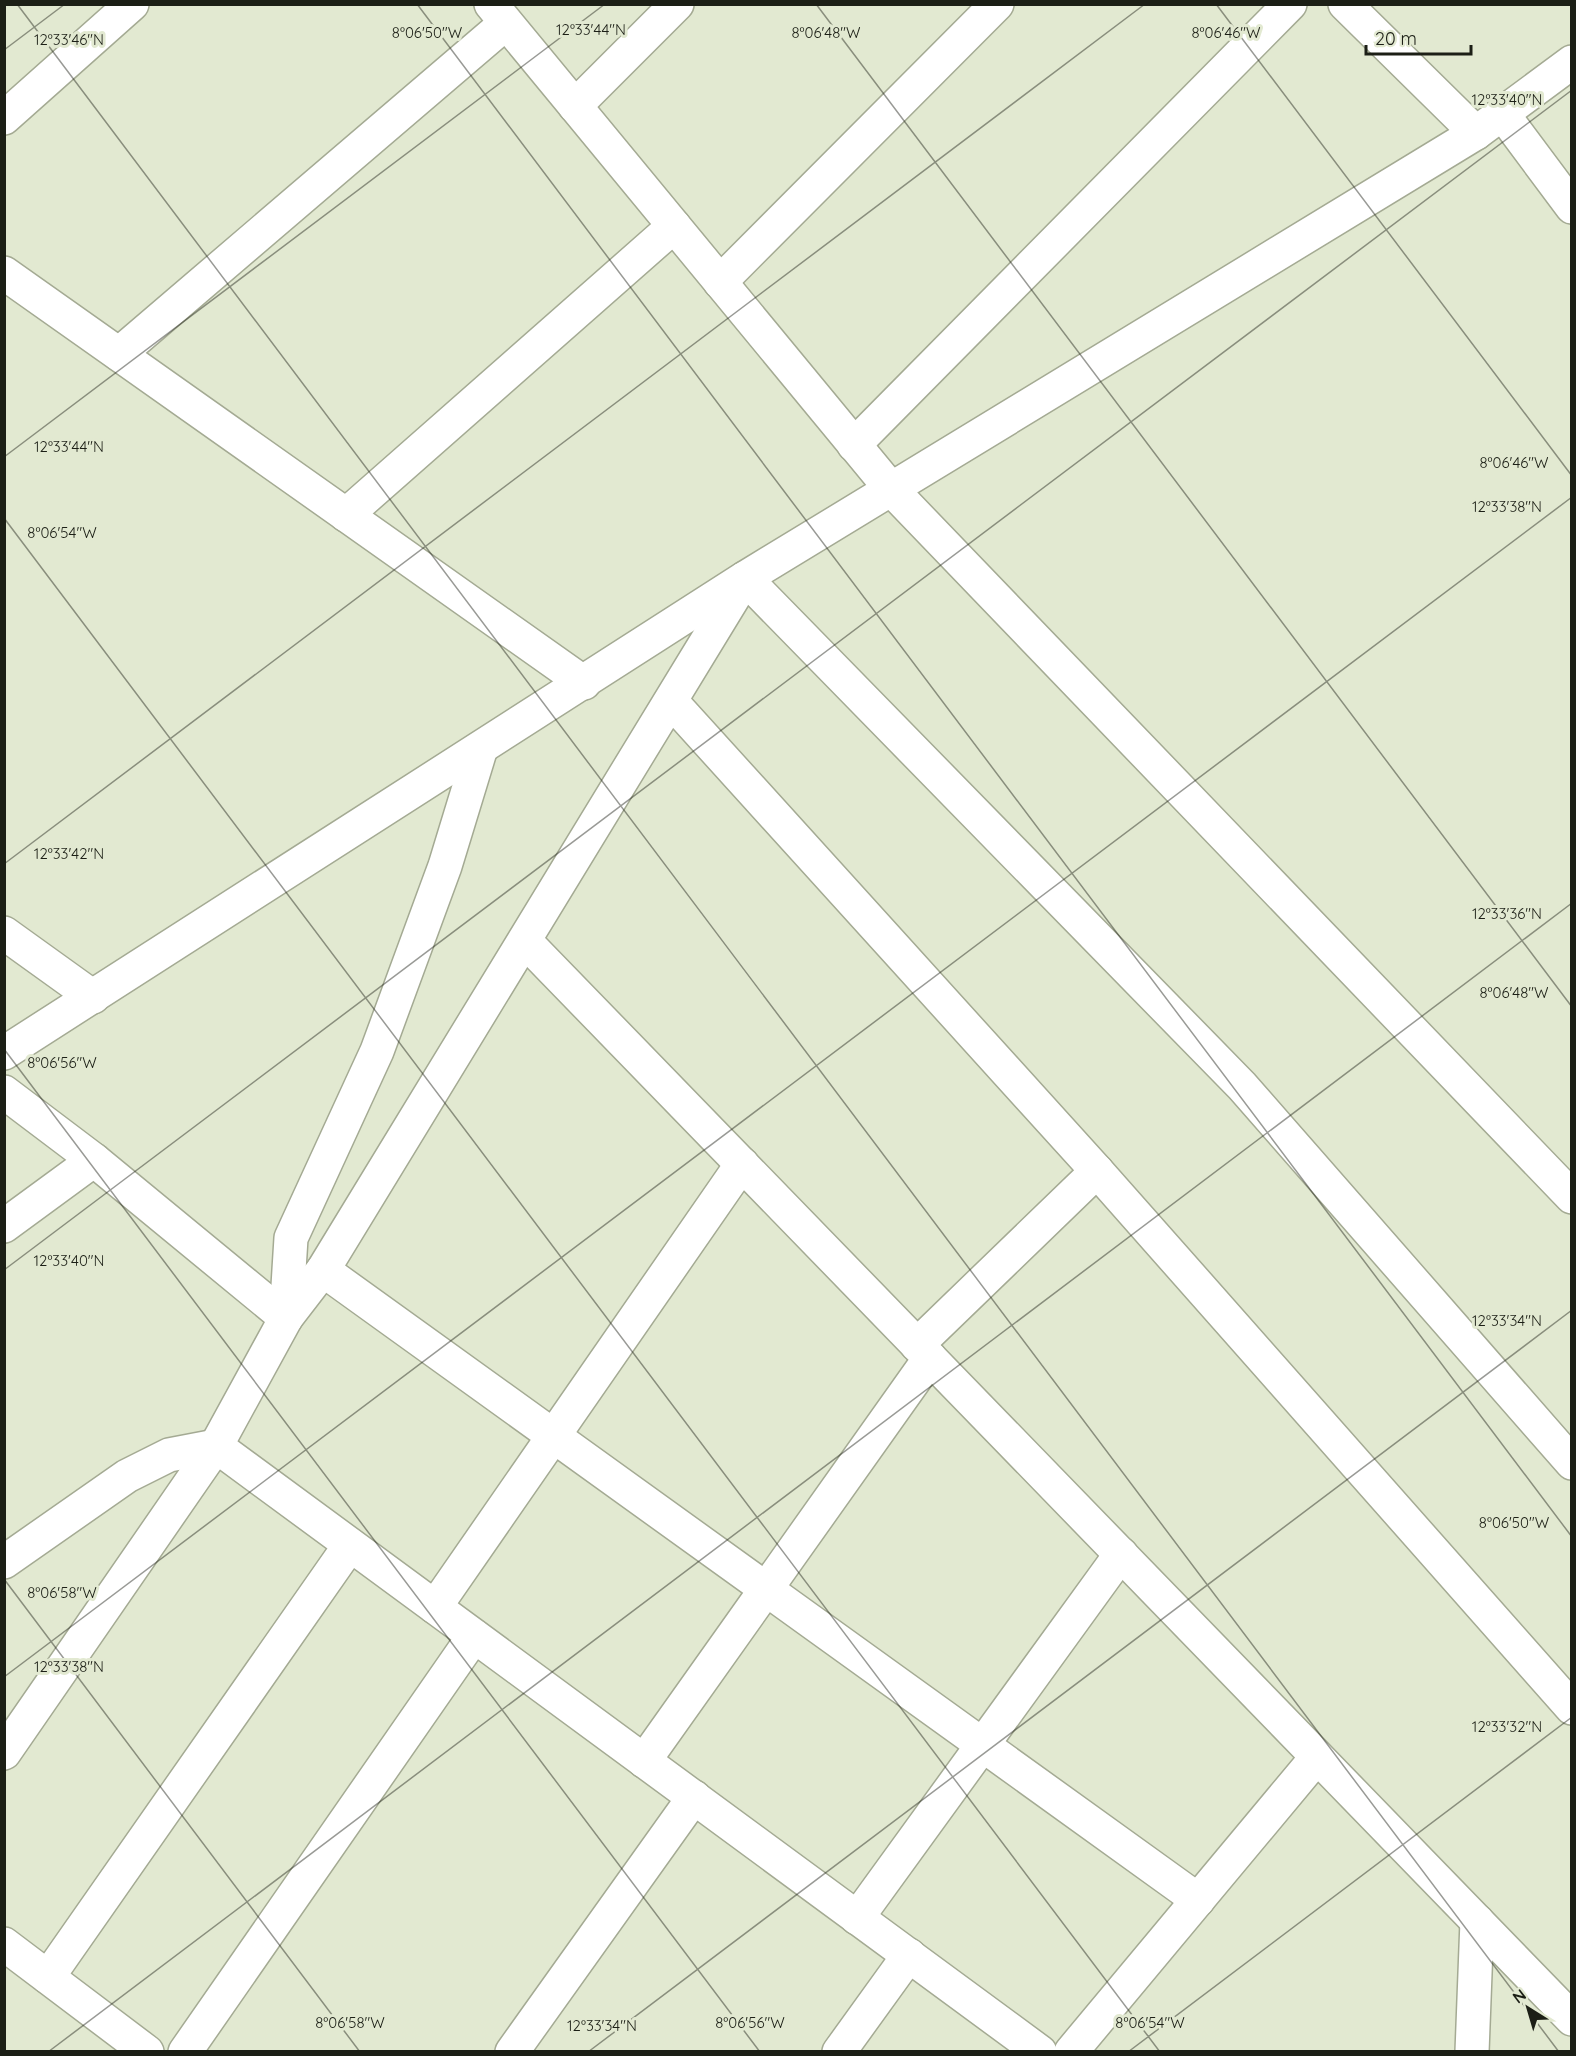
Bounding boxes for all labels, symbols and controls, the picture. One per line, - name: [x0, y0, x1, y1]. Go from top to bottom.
- scale bar: [1366, 18, 1471, 56]
- text: 12°33'44"N: [556, 20, 626, 39]
- text: 8°06'50"W: [392, 23, 463, 42]
- text: 8°06'48"W: [791, 23, 861, 42]
- text: 8°06'46"W: [1191, 23, 1261, 42]
- text: 20 m: [1375, 27, 1417, 50]
- text: 12°33'46"N: [34, 30, 104, 49]
- text: 12°33'40"N: [1472, 90, 1542, 109]
- text: 12°33'44"N: [34, 437, 104, 456]
- text: 8°06'46"W: [1479, 453, 1549, 472]
- text: 12°33'38"N: [1472, 497, 1542, 516]
- text: 8°06'54"W: [27, 523, 97, 542]
- text: 12°33'42"N: [34, 844, 104, 863]
- text: 12°33'36"N: [1472, 904, 1542, 923]
- text: 8°06'48"W: [1479, 983, 1549, 1002]
- text: 8°06'56"W: [27, 1053, 97, 1072]
- text: 12°33'40"N: [34, 1251, 104, 1270]
- text: 12°33'34"N: [1472, 1311, 1542, 1330]
- text: 8°06'50"W: [1479, 1513, 1550, 1532]
- text: 8°06'58"W: [27, 1583, 97, 1602]
- text: 12°33'38"N: [34, 1657, 104, 1676]
- text: 12°33'32"N: [1472, 1717, 1542, 1736]
- north arrow: [1498, 1978, 1558, 2038]
- text: N: [1508, 1984, 1530, 2008]
- text: 8°06'58"W: [315, 2013, 385, 2032]
- text: 8°06'56"W: [715, 2013, 785, 2032]
- text: 8°06'54"W: [1115, 2013, 1185, 2032]
- text: 12°33'34"N: [567, 2016, 637, 2035]

